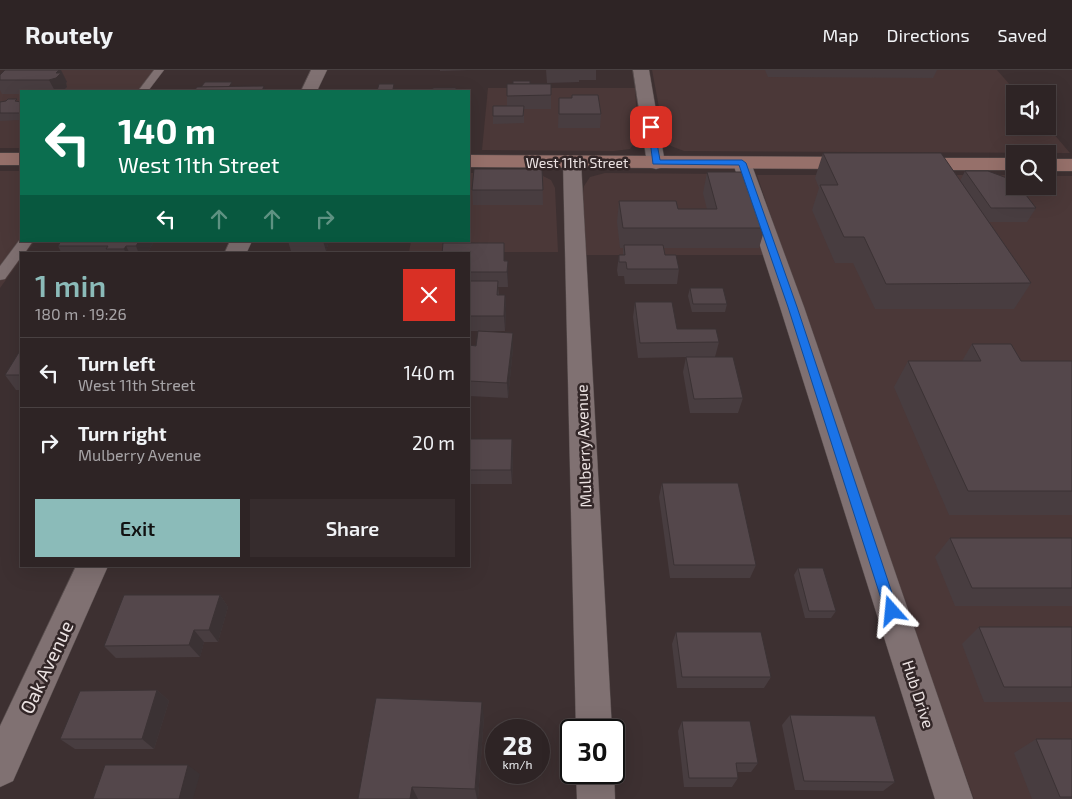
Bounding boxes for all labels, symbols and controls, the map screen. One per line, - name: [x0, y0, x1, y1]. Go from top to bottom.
- text: Routely: [25, 20, 113, 49]
- text: Map: [822, 24, 859, 46]
- text: Directions: [887, 24, 970, 46]
- text: Saved: [998, 24, 1047, 46]
- map controls: [1006, 85, 1056, 195]
- button: sound: [1006, 85, 1056, 135]
- pin: [630, 106, 672, 148]
- text: 140 m: [118, 109, 216, 151]
- icon: left: [35, 110, 100, 175]
- icon: arrive: [637, 113, 665, 141]
- button: search: [1006, 145, 1056, 195]
- text: West 11th Street: [118, 151, 279, 177]
- street label: West 11th Street: [526, 154, 628, 171]
- icon: left: [152, 205, 180, 233]
- icon: ahead: [205, 205, 233, 233]
- icon: ahead: [258, 205, 286, 233]
- icon: right: [311, 205, 339, 233]
- text: 1 min: [35, 267, 106, 303]
- button: close: [403, 269, 455, 321]
- text: 180 m · 19:26: [35, 304, 127, 323]
- text: Turn left: [78, 352, 155, 375]
- icon: left: [35, 359, 63, 387]
- text: 140 m: [403, 361, 455, 384]
- text: West 11th Street: [78, 375, 195, 394]
- street label: Mulberry Avenue: [571, 384, 595, 508]
- text: Turn right: [78, 422, 166, 445]
- icon: right: [35, 429, 63, 457]
- text: 20 m: [412, 431, 455, 454]
- text: Mulberry Avenue: [78, 445, 201, 464]
- button: Exit: [35, 499, 240, 557]
- button: Share: [250, 499, 455, 557]
- position arrow: [865, 584, 917, 636]
- street label: Oak Avenue: [14, 617, 78, 717]
- street label: Hub Drive: [899, 658, 939, 730]
- speed limit sign: 30: [560, 719, 625, 784]
- text: 28: [502, 730, 533, 760]
- text: km/h: [503, 757, 532, 771]

